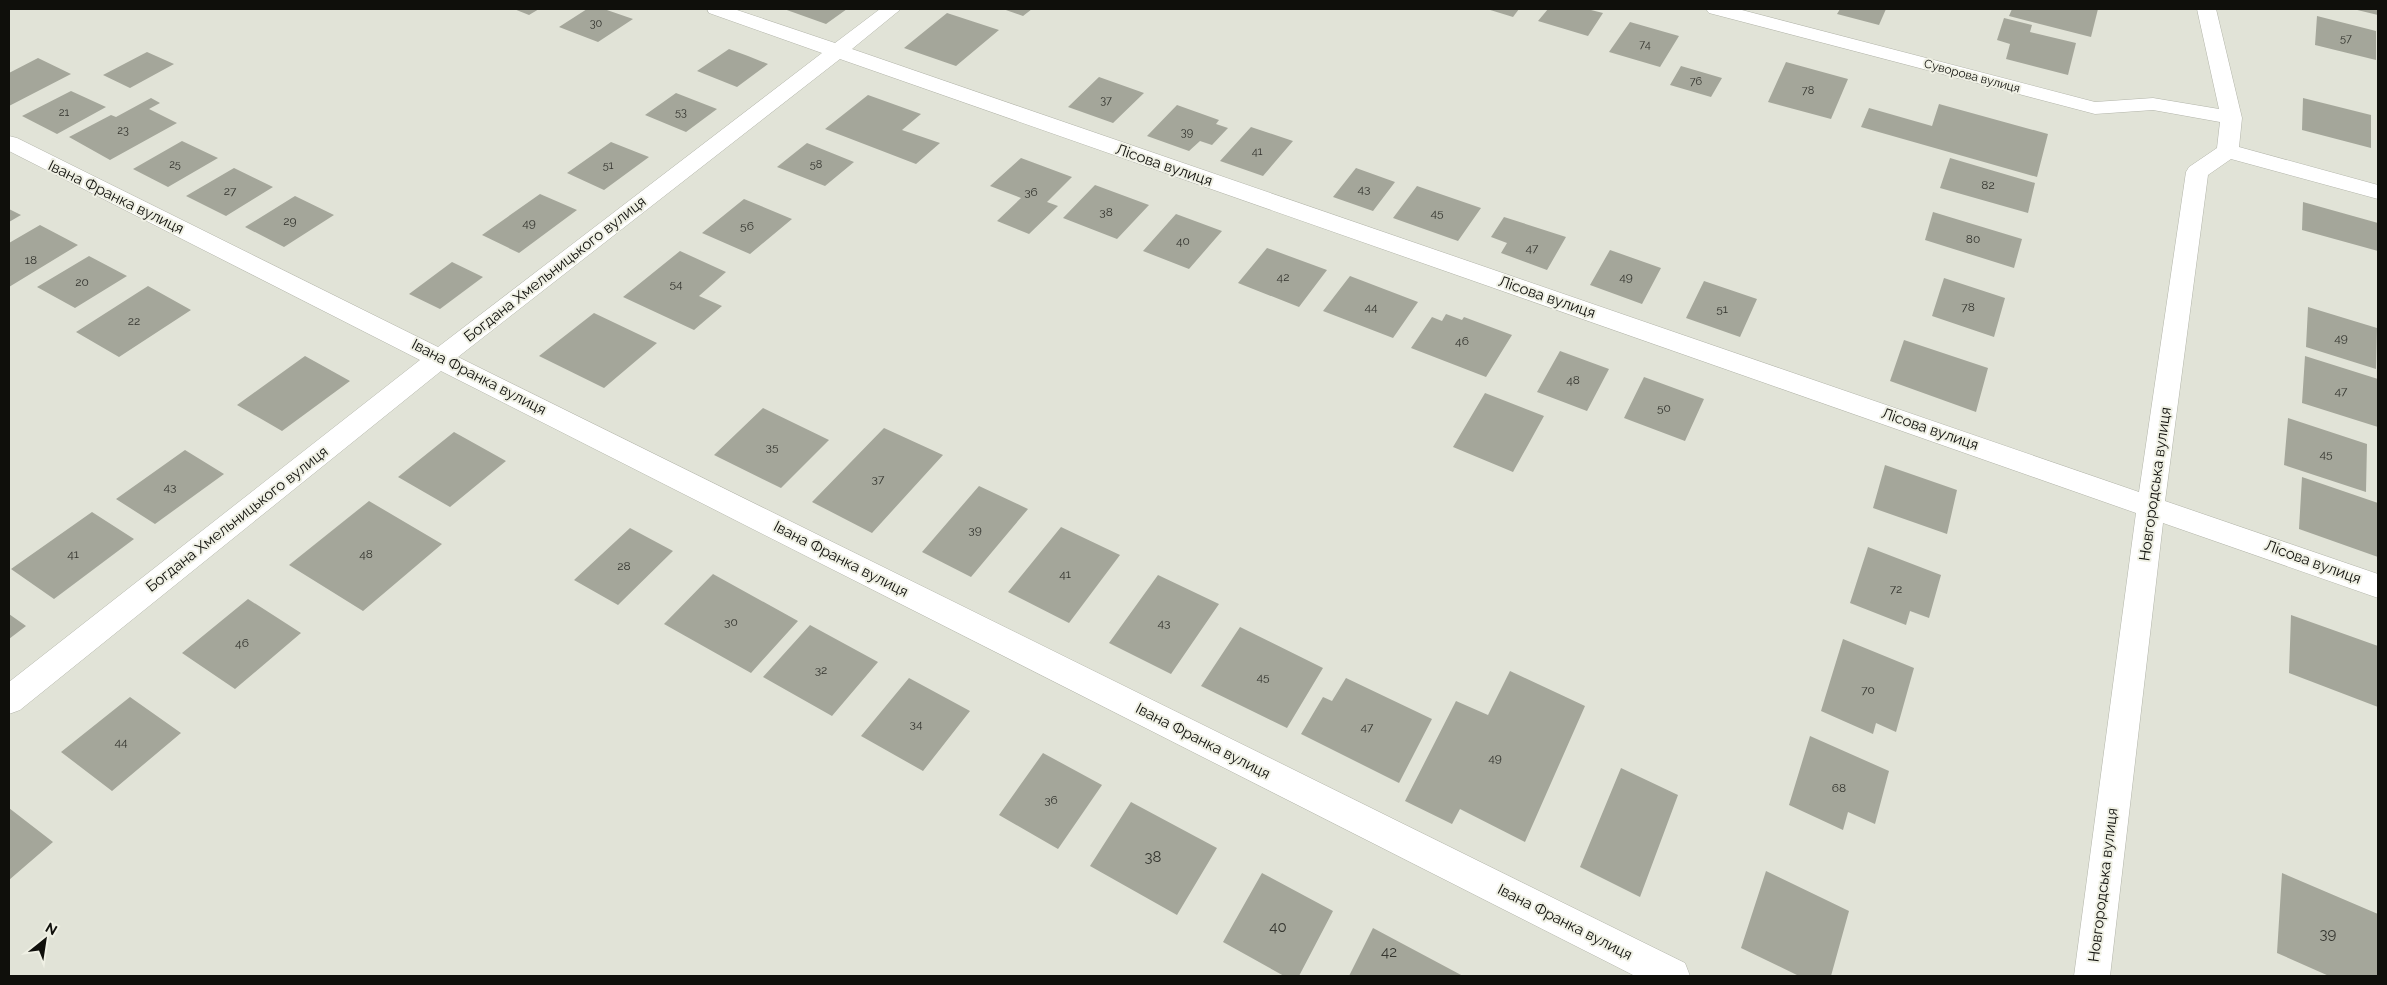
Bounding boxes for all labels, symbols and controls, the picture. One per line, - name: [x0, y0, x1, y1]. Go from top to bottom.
- house number: 30: [590, 17, 603, 30]
- house number: 57: [2340, 32, 2352, 45]
- house number: 74: [1639, 38, 1651, 51]
- street label: Суворова вулиця: [1922, 56, 2022, 96]
- house number: 76: [1690, 75, 1703, 88]
- house number: 78: [1802, 84, 1814, 97]
- house number: 37: [1100, 94, 1112, 107]
- house number: 21: [59, 106, 70, 119]
- house number: 53: [675, 106, 687, 119]
- house number: 23: [117, 124, 129, 137]
- house number: 39: [1181, 126, 1193, 139]
- street label: Лісова вулиця: [1113, 140, 1215, 190]
- house number: 41: [1252, 145, 1263, 158]
- street label: Івана Франка вулиця: [45, 156, 187, 238]
- house number: 25: [169, 158, 181, 171]
- house number: 58: [810, 158, 822, 171]
- house number: 51: [603, 159, 614, 172]
- house number: 82: [1981, 178, 1995, 192]
- house number: 43: [1358, 182, 1370, 196]
- house number: 27: [224, 184, 237, 198]
- house number: 36: [1024, 185, 1038, 199]
- street label: Богдана Хмельницького вулиця: [460, 192, 650, 346]
- house number: 38: [1099, 205, 1113, 219]
- house number: 45: [1430, 206, 1444, 220]
- house number: 29: [283, 214, 297, 228]
- house number: 49: [522, 216, 536, 230]
- house number: 56: [740, 219, 754, 233]
- house number: 80: [1966, 232, 1980, 246]
- house number: 40: [1176, 234, 1190, 248]
- house number: 47: [1526, 241, 1539, 255]
- house number: 18: [25, 253, 37, 267]
- house number: 42: [1277, 270, 1289, 284]
- house number: 49: [1619, 270, 1633, 284]
- street label: Лісова вулиця: [1496, 272, 1598, 322]
- house number: 20: [75, 275, 89, 289]
- house number: 54: [669, 277, 683, 291]
- house number: 44: [1364, 300, 1378, 314]
- house number: 78: [1961, 300, 1975, 314]
- house number: 51: [1716, 302, 1728, 316]
- house number: 22: [128, 314, 140, 328]
- house number: 49: [2334, 331, 2348, 345]
- house number: 46: [1455, 334, 1469, 348]
- street label: Івана Франка вулиця: [409, 335, 549, 419]
- house number: 48: [1566, 373, 1580, 387]
- house number: 47: [2335, 384, 2348, 398]
- house number: 50: [1657, 401, 1671, 415]
- street label: Лісова вулиця: [1879, 404, 1981, 454]
- street label: Новгородська вулиця: [2135, 406, 2175, 562]
- house number: 35: [766, 440, 779, 454]
- street label: Богдана Хмельницького вулиця: [142, 442, 332, 596]
- house number: 45: [2319, 447, 2333, 461]
- house number: 37: [872, 472, 885, 486]
- house number: 43: [164, 480, 176, 494]
- street label: Івана Франка вулиця: [771, 517, 911, 601]
- house number: 39: [968, 523, 982, 537]
- street label: Лісова вулиця: [2262, 536, 2364, 588]
- house number: 41: [67, 547, 79, 561]
- house number: 48: [359, 547, 373, 561]
- house number: 28: [617, 559, 631, 573]
- house number: 41: [1059, 567, 1071, 581]
- house number: 72: [1890, 582, 1902, 596]
- house number: 30: [724, 615, 738, 629]
- house number: 43: [1158, 616, 1170, 630]
- house number: 46: [235, 636, 249, 650]
- house number: 32: [815, 663, 827, 677]
- house number: 45: [1256, 670, 1270, 684]
- house number: 70: [1861, 683, 1875, 697]
- street label: Івана Франка вулиця: [1133, 699, 1273, 783]
- house number: 34: [910, 717, 923, 731]
- house number: 47: [1361, 720, 1374, 734]
- house number: 44: [114, 735, 128, 749]
- house number: 49: [1488, 751, 1502, 765]
- house number: 68: [1832, 781, 1846, 795]
- house number: 36: [1044, 793, 1058, 807]
- street label: Новгородська вулиця: [2085, 807, 2121, 963]
- house number: 38: [1145, 848, 1162, 866]
- street label: Івана Франка вулиця: [1495, 880, 1635, 964]
- north arrow: [20, 915, 70, 965]
- house number: 40: [1269, 918, 1287, 936]
- text: N: [43, 919, 60, 938]
- house number: 39: [2320, 925, 2337, 943]
- house number: 42: [1381, 943, 1397, 961]

